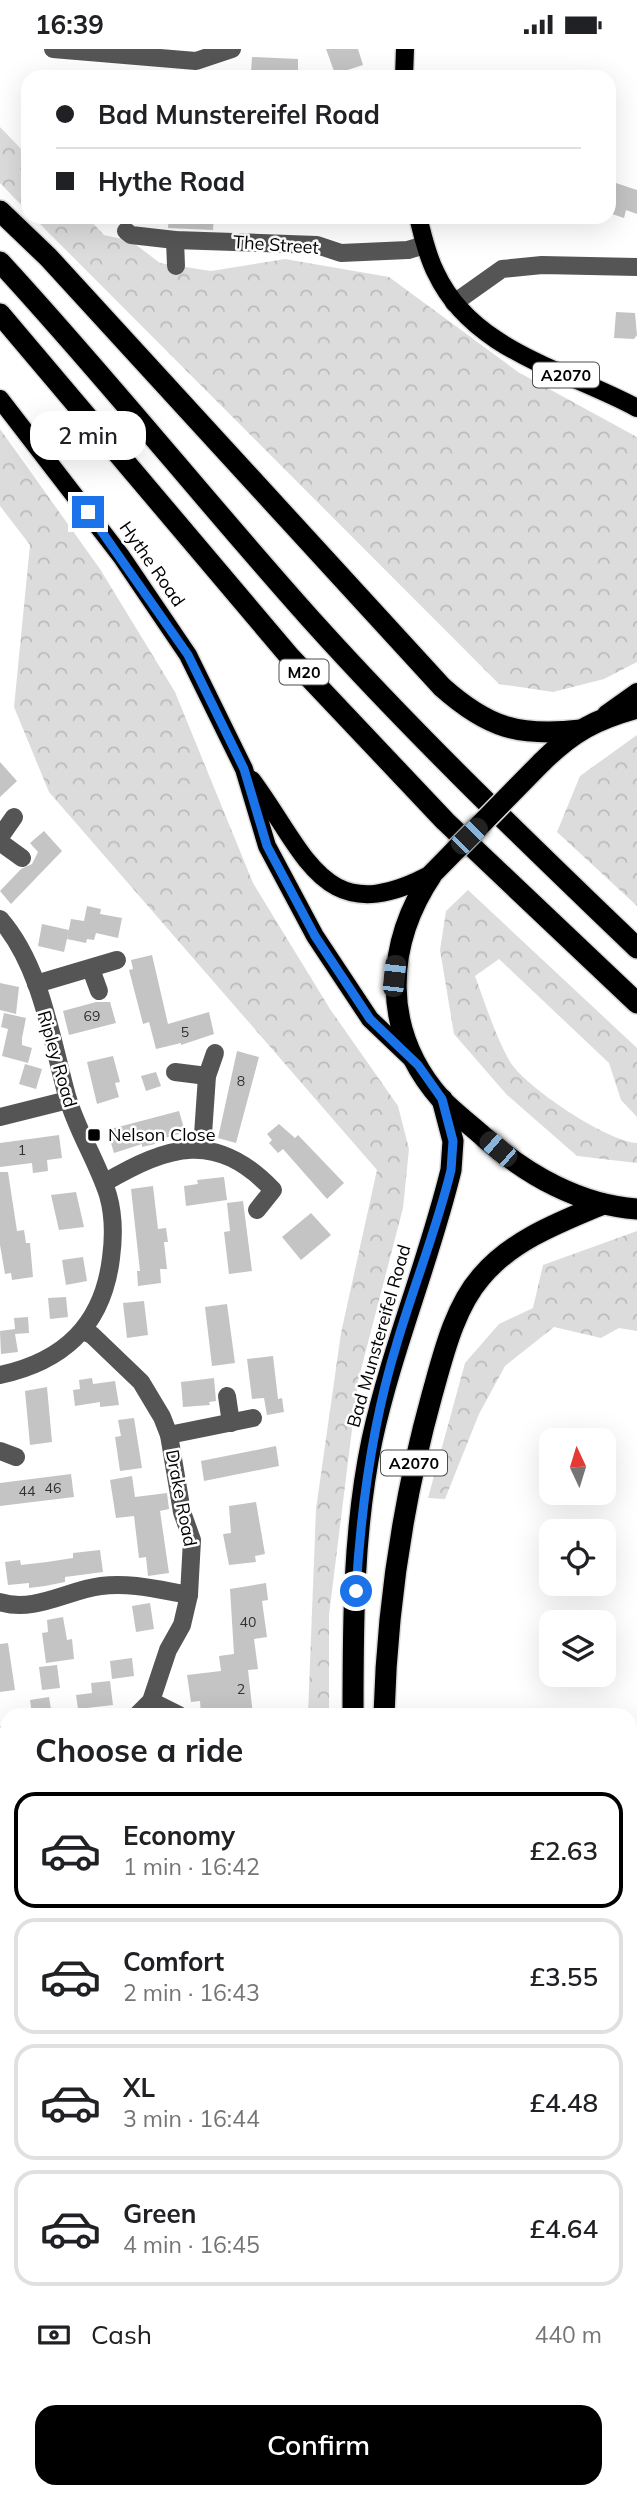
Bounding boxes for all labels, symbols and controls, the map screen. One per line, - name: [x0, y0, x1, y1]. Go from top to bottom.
- text: 16:39: [35, 8, 104, 41]
- text: Bad Munstereifel Road: [98, 98, 380, 131]
- text: Hythe Road: [98, 165, 245, 198]
- street label: The Street: [232, 230, 320, 259]
- road number: A2070: [533, 363, 599, 387]
- callout: 2 min: [30, 411, 146, 459]
- text: 2 min: [58, 421, 118, 450]
- route end: [72, 496, 104, 528]
- street label: Hythe Road: [115, 517, 190, 611]
- road number: M20: [280, 659, 328, 685]
- car: [447, 814, 492, 858]
- car: [382, 954, 407, 998]
- house number: 69: [84, 1007, 100, 1025]
- street label: Ripley Road: [33, 1008, 82, 1110]
- house number: 5: [181, 1023, 189, 1041]
- house number: 8: [237, 1072, 245, 1090]
- place label: Nelson Close: [108, 1123, 216, 1146]
- marker: Nelson Close: [86, 1127, 102, 1143]
- car: [476, 1127, 521, 1171]
- house number: 1: [18, 1141, 26, 1159]
- street label: Bad Munstereifel Road: [341, 1242, 416, 1430]
- north arrow: [539, 1428, 616, 1505]
- map controls: [539, 1428, 616, 1687]
- street label: Drake Road: [161, 1447, 202, 1548]
- road number: A2070: [381, 1451, 447, 1475]
- house number: 46: [45, 1479, 61, 1497]
- house number: 44: [19, 1482, 36, 1500]
- button: locate: [539, 1519, 616, 1596]
- route start: [340, 1575, 372, 1607]
- button: layers: [539, 1610, 616, 1687]
- house number: 40: [240, 1613, 256, 1631]
- house number: 2: [237, 1680, 245, 1698]
- text: Choose a ride: [35, 1730, 243, 1770]
- icon: car: [39, 1819, 102, 1882]
- text: Economy: [123, 1819, 235, 1852]
- text: £2.63: [529, 1834, 598, 1867]
- text: 1 min · 16:42: [123, 1852, 260, 1881]
- icon: car: [39, 1945, 102, 2008]
- text: Comfort: [123, 1945, 224, 1978]
- text: £3.55: [529, 1960, 598, 1993]
- text: 2 min · 16:43: [123, 1978, 260, 2007]
- icon: car: [39, 2071, 102, 2134]
- text: XL: [123, 2071, 155, 2104]
- text: £4.48: [529, 2086, 598, 2119]
- text: 3 min · 16:44: [123, 2104, 260, 2133]
- icon: car: [39, 2197, 102, 2260]
- text: Green: [123, 2197, 196, 2230]
- text: £4.64: [529, 2212, 598, 2245]
- text: 4 min · 16:45: [123, 2230, 260, 2259]
- icon: cash: [35, 2316, 73, 2354]
- text: Cash: [91, 2318, 152, 2351]
- text: 440 m: [534, 2320, 602, 2349]
- button: Confirm: [35, 2405, 602, 2485]

